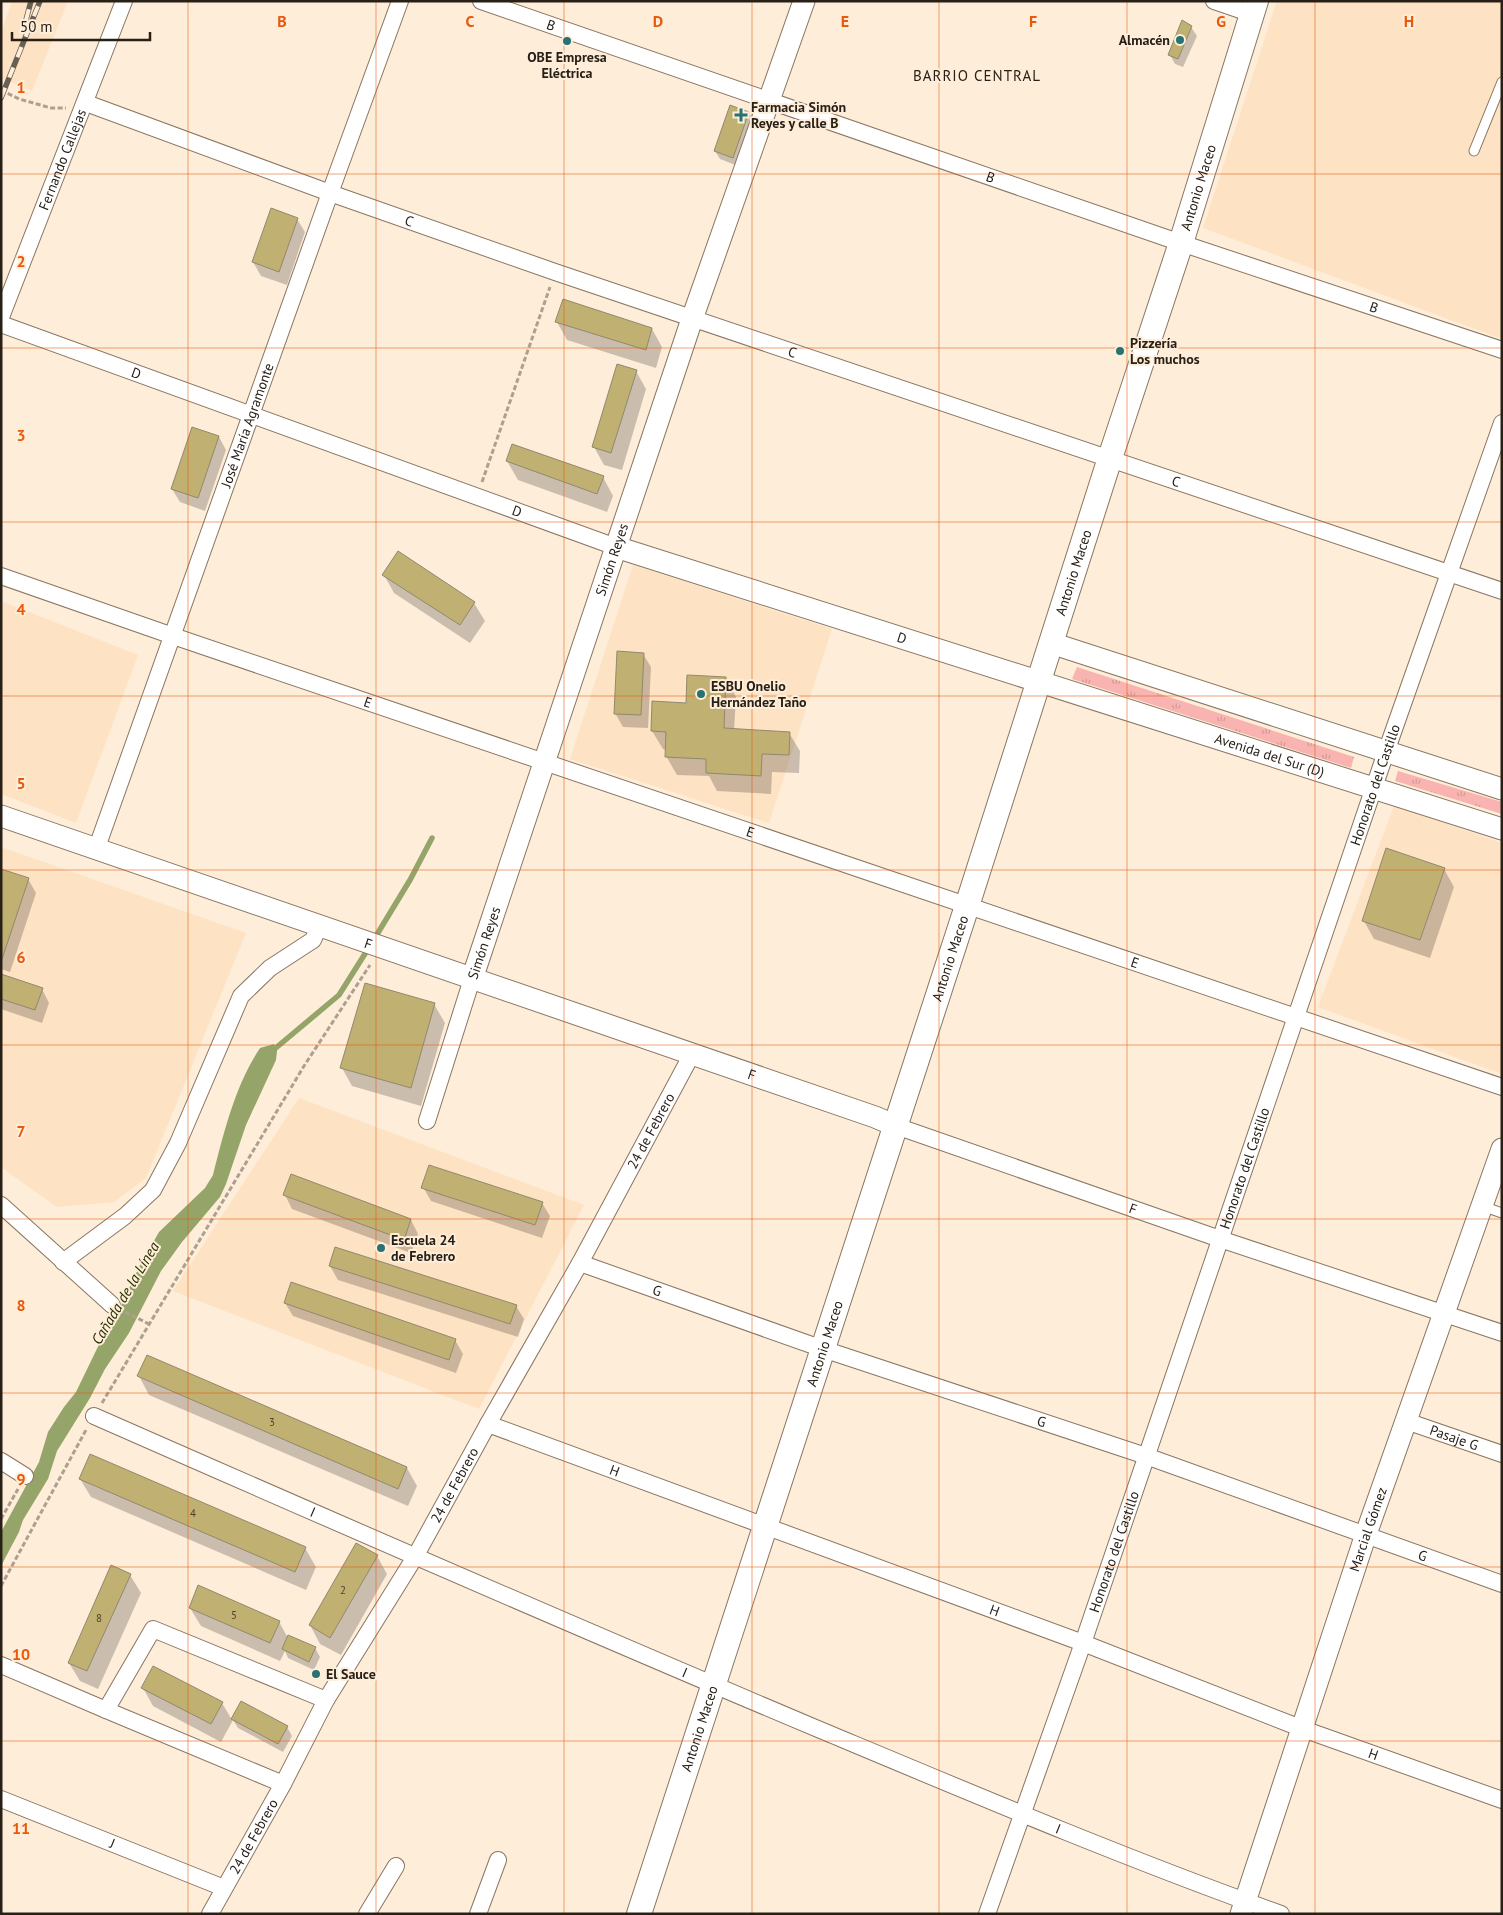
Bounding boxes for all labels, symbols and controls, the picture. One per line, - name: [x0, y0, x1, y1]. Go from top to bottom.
- scale bar: [12, 10, 150, 42]
- text: B: [277, 11, 287, 31]
- text: C: [466, 11, 475, 31]
- text: D: [653, 11, 663, 31]
- text: E: [841, 11, 849, 31]
- text: F: [1029, 11, 1037, 31]
- text: G: [1216, 11, 1226, 31]
- text: H: [1404, 11, 1414, 31]
- street label: B: [544, 15, 558, 35]
- text: 50 m: [20, 17, 53, 36]
- place label: Almacén: [1119, 31, 1170, 49]
- marker: Almacén: [1174, 34, 1186, 46]
- marker: OBE Empresa Eléctrica: [561, 35, 573, 47]
- place label: OBE Empresa Eléctrica: [527, 48, 607, 82]
- district label: BARRIO CENTRAL: [913, 66, 1041, 85]
- text: 1: [16, 77, 26, 97]
- place label: Farmacia Simón Reyes y calle B: [751, 98, 846, 132]
- street label: Fernando Callejas: [35, 106, 90, 213]
- marker: Farmacia Simón Reyes y calle B: [735, 109, 747, 121]
- street label: Antonio Maceo: [1176, 142, 1220, 233]
- street label: B: [984, 167, 997, 187]
- street label: C: [402, 211, 416, 231]
- text: 2: [16, 251, 26, 271]
- street label: B: [1367, 297, 1381, 317]
- place label: Pizzería Los muchos: [1130, 334, 1200, 368]
- street label: C: [786, 342, 799, 362]
- marker: Pizzería Los muchos: [1114, 345, 1126, 357]
- street label: José María Agramonte: [217, 361, 278, 491]
- street label: D: [129, 363, 144, 383]
- text: 3: [16, 425, 26, 445]
- street label: C: [1170, 471, 1183, 491]
- street label: D: [510, 501, 524, 521]
- street label: Simón Reyes: [591, 521, 632, 598]
- street label: Antonio Maceo: [1051, 527, 1096, 618]
- text: 4: [16, 599, 26, 619]
- street label: D: [895, 628, 909, 648]
- place label: ESBU Onelio Hernández Taño: [711, 677, 807, 711]
- marker: ESBU Onelio Hernández Taño: [695, 688, 707, 700]
- street label: E: [361, 692, 374, 712]
- street label: Honorato del Castillo: [1346, 722, 1404, 848]
- street label: Avenida del Sur (D): [1213, 729, 1327, 781]
- text: 5: [16, 773, 26, 793]
- street label: E: [744, 822, 757, 842]
- street label: Simón Reyes: [464, 904, 505, 982]
- street label: Antonio Maceo: [928, 913, 972, 1004]
- street label: F: [362, 934, 375, 953]
- text: 6: [16, 947, 26, 967]
- street label: E: [1129, 953, 1141, 972]
- street label: F: [745, 1065, 758, 1084]
- street label: 24 de Febrero: [623, 1090, 678, 1172]
- street label: Honorato del Castillo: [1215, 1105, 1273, 1231]
- text: 7: [16, 1121, 26, 1141]
- street label: F: [1127, 1199, 1139, 1218]
- place label: Escuela 24 de Febrero: [391, 1231, 456, 1265]
- water label: Cañada de la Línea: [87, 1238, 163, 1348]
- marker: Escuela 24 de Febrero: [375, 1242, 387, 1254]
- street label: G: [650, 1280, 664, 1300]
- text: 8: [16, 1295, 26, 1315]
- street label: Antonio Maceo: [802, 1298, 847, 1389]
- street label: G: [1035, 1412, 1048, 1431]
- house number: 3: [269, 1415, 275, 1429]
- street label: Pasaje G: [1427, 1421, 1481, 1454]
- street label: 24 de Febrero: [427, 1444, 482, 1526]
- street label: H: [607, 1461, 622, 1481]
- text: 9: [16, 1469, 26, 1489]
- street label: Marcial Gómez: [1345, 1485, 1391, 1574]
- street label: Honorato del Castillo: [1085, 1489, 1143, 1615]
- street label: I: [307, 1503, 318, 1521]
- house number: 4: [190, 1506, 196, 1520]
- street label: G: [1416, 1546, 1430, 1565]
- house number: 2: [340, 1583, 346, 1597]
- street label: H: [987, 1600, 1002, 1621]
- house number: 5: [231, 1608, 237, 1622]
- house number: 8: [96, 1611, 102, 1625]
- text: 10: [12, 1644, 30, 1664]
- street label: I: [679, 1663, 690, 1682]
- place label: El Sauce: [326, 1665, 376, 1683]
- marker: El Sauce: [310, 1668, 322, 1680]
- street label: Antonio Maceo: [677, 1683, 722, 1774]
- street label: H: [1366, 1744, 1381, 1764]
- street label: 24 de Febrero: [225, 1796, 282, 1877]
- text: 11: [12, 1818, 30, 1838]
- street label: I: [1053, 1820, 1064, 1838]
- street label: J: [106, 1834, 118, 1853]

